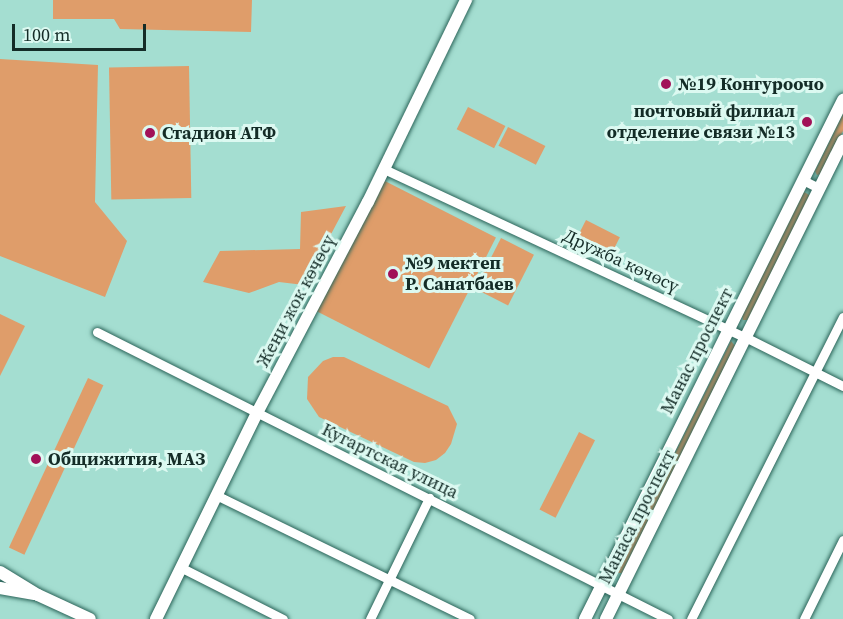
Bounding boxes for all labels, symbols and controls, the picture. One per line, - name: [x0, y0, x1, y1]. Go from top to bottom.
- scale bar: [15, 12, 148, 50]
- text: 100 m: [23, 22, 70, 47]
- place label: №19 Конгуроочо: [678, 73, 824, 95]
- marker: №19 Конгуроочо: [659, 77, 673, 91]
- place label: почтовый филиал отделение связи №13: [607, 101, 795, 144]
- marker: почтовый филиал отделение связи №13: [800, 115, 814, 129]
- place label: Стадион АТФ: [162, 122, 276, 144]
- marker: Стадион АТФ: [143, 126, 157, 140]
- street label: Дружба көчөсү: [560, 225, 682, 297]
- street label: Жеңи жок көчөсү: [252, 231, 340, 371]
- place label: №9 мектеп Р. Санатбаев: [405, 253, 514, 296]
- marker: №9 мектеп Р. Санатбаев: [386, 267, 400, 281]
- street label: Манас проспект: [656, 284, 738, 418]
- street label: Кугартская улица: [318, 419, 462, 503]
- street label: Манаса проспект: [594, 446, 680, 588]
- place label: Общижития, МАЗ: [48, 448, 205, 470]
- marker: Общижития, МАЗ: [29, 452, 43, 466]

